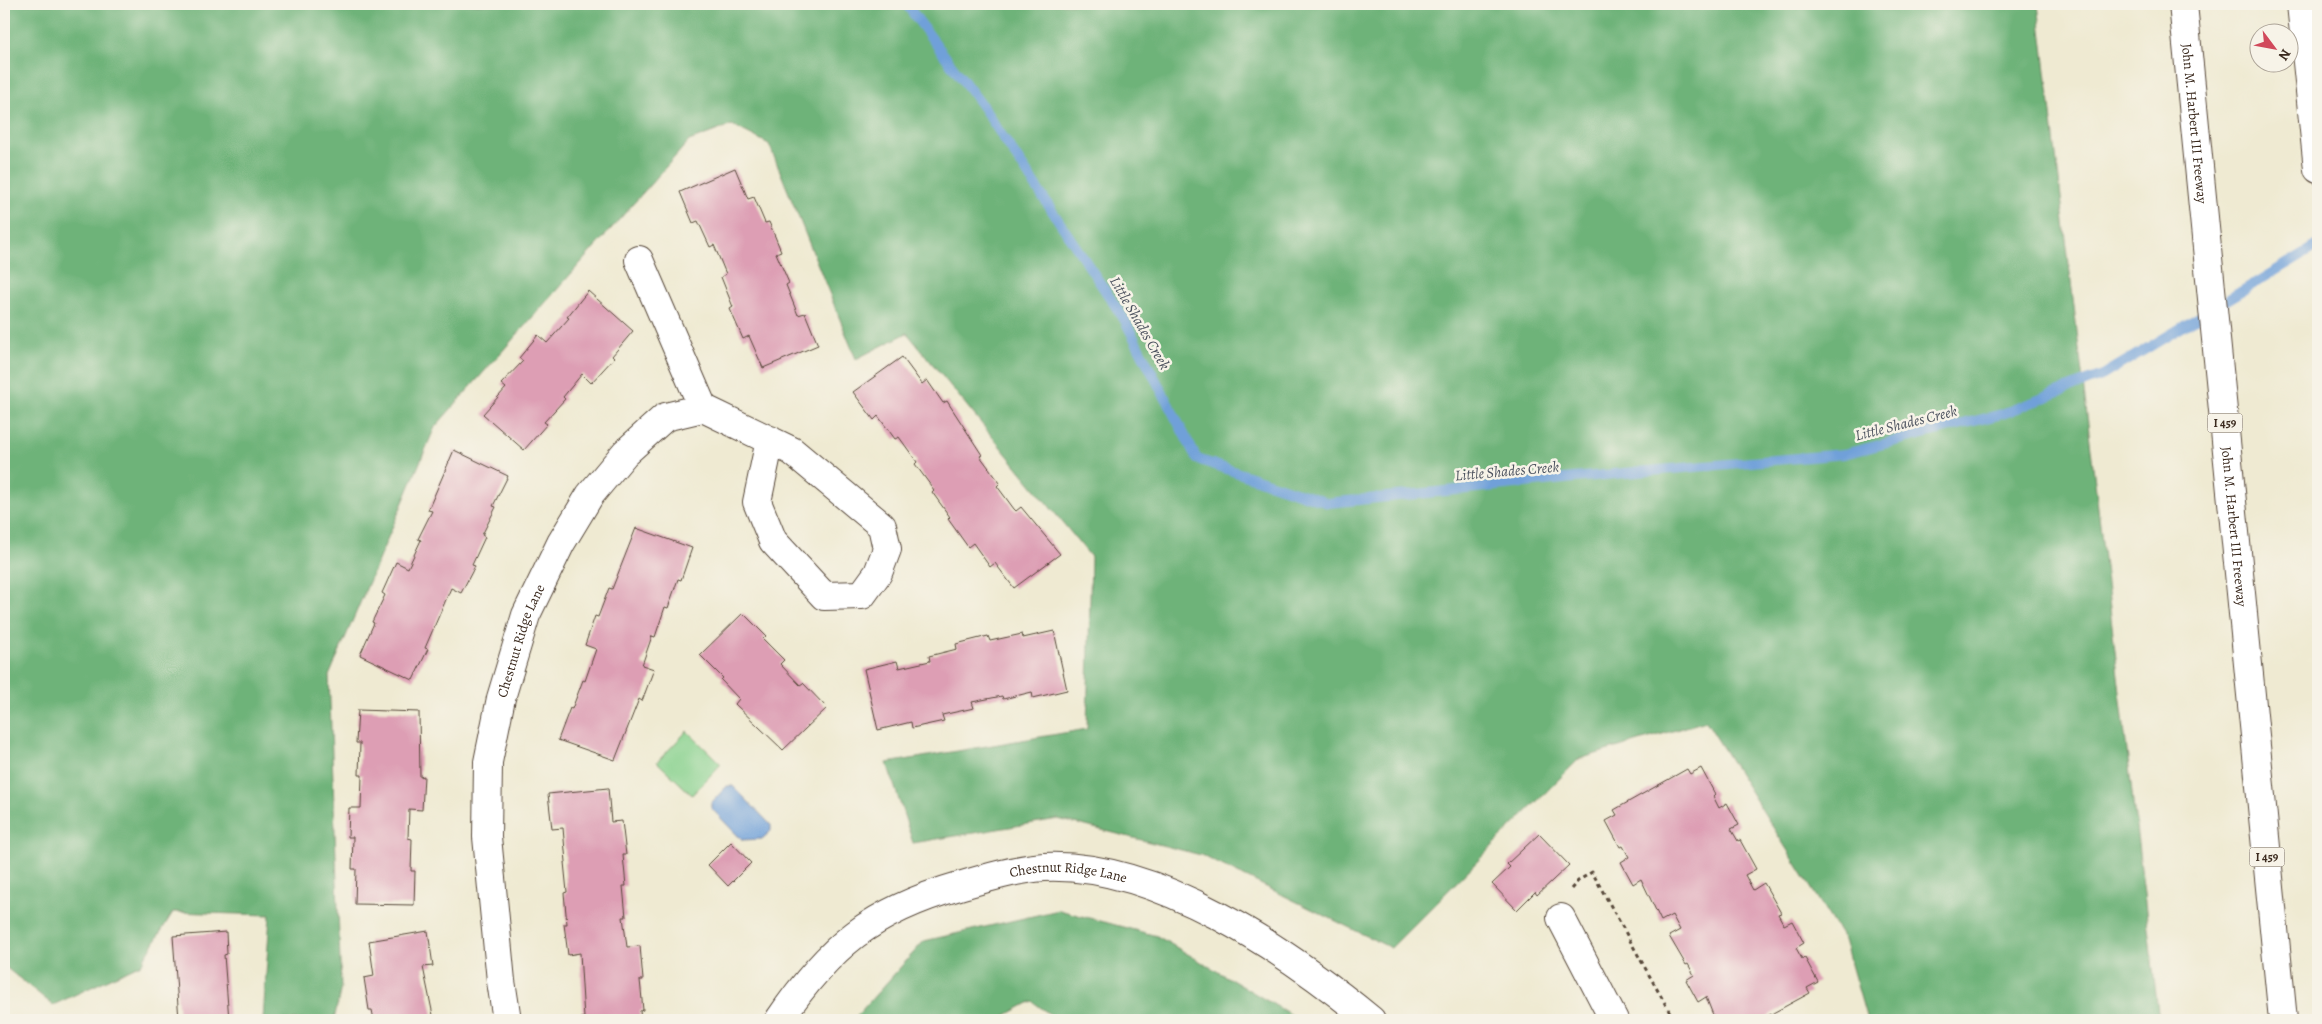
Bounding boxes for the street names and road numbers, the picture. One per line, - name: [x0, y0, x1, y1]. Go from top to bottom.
- street label: John M. Harbert III Freeway: [2177, 43, 2212, 205]
- road number: I 459: [2208, 413, 2242, 432]
- street label: John M. Harbert III Freeway: [2217, 446, 2251, 608]
- street label: Chestnut Ridge Lane: [493, 581, 550, 700]
- road number: I 459: [2250, 848, 2284, 866]
- street label: Chestnut Ridge Lane: [1008, 858, 1129, 888]

